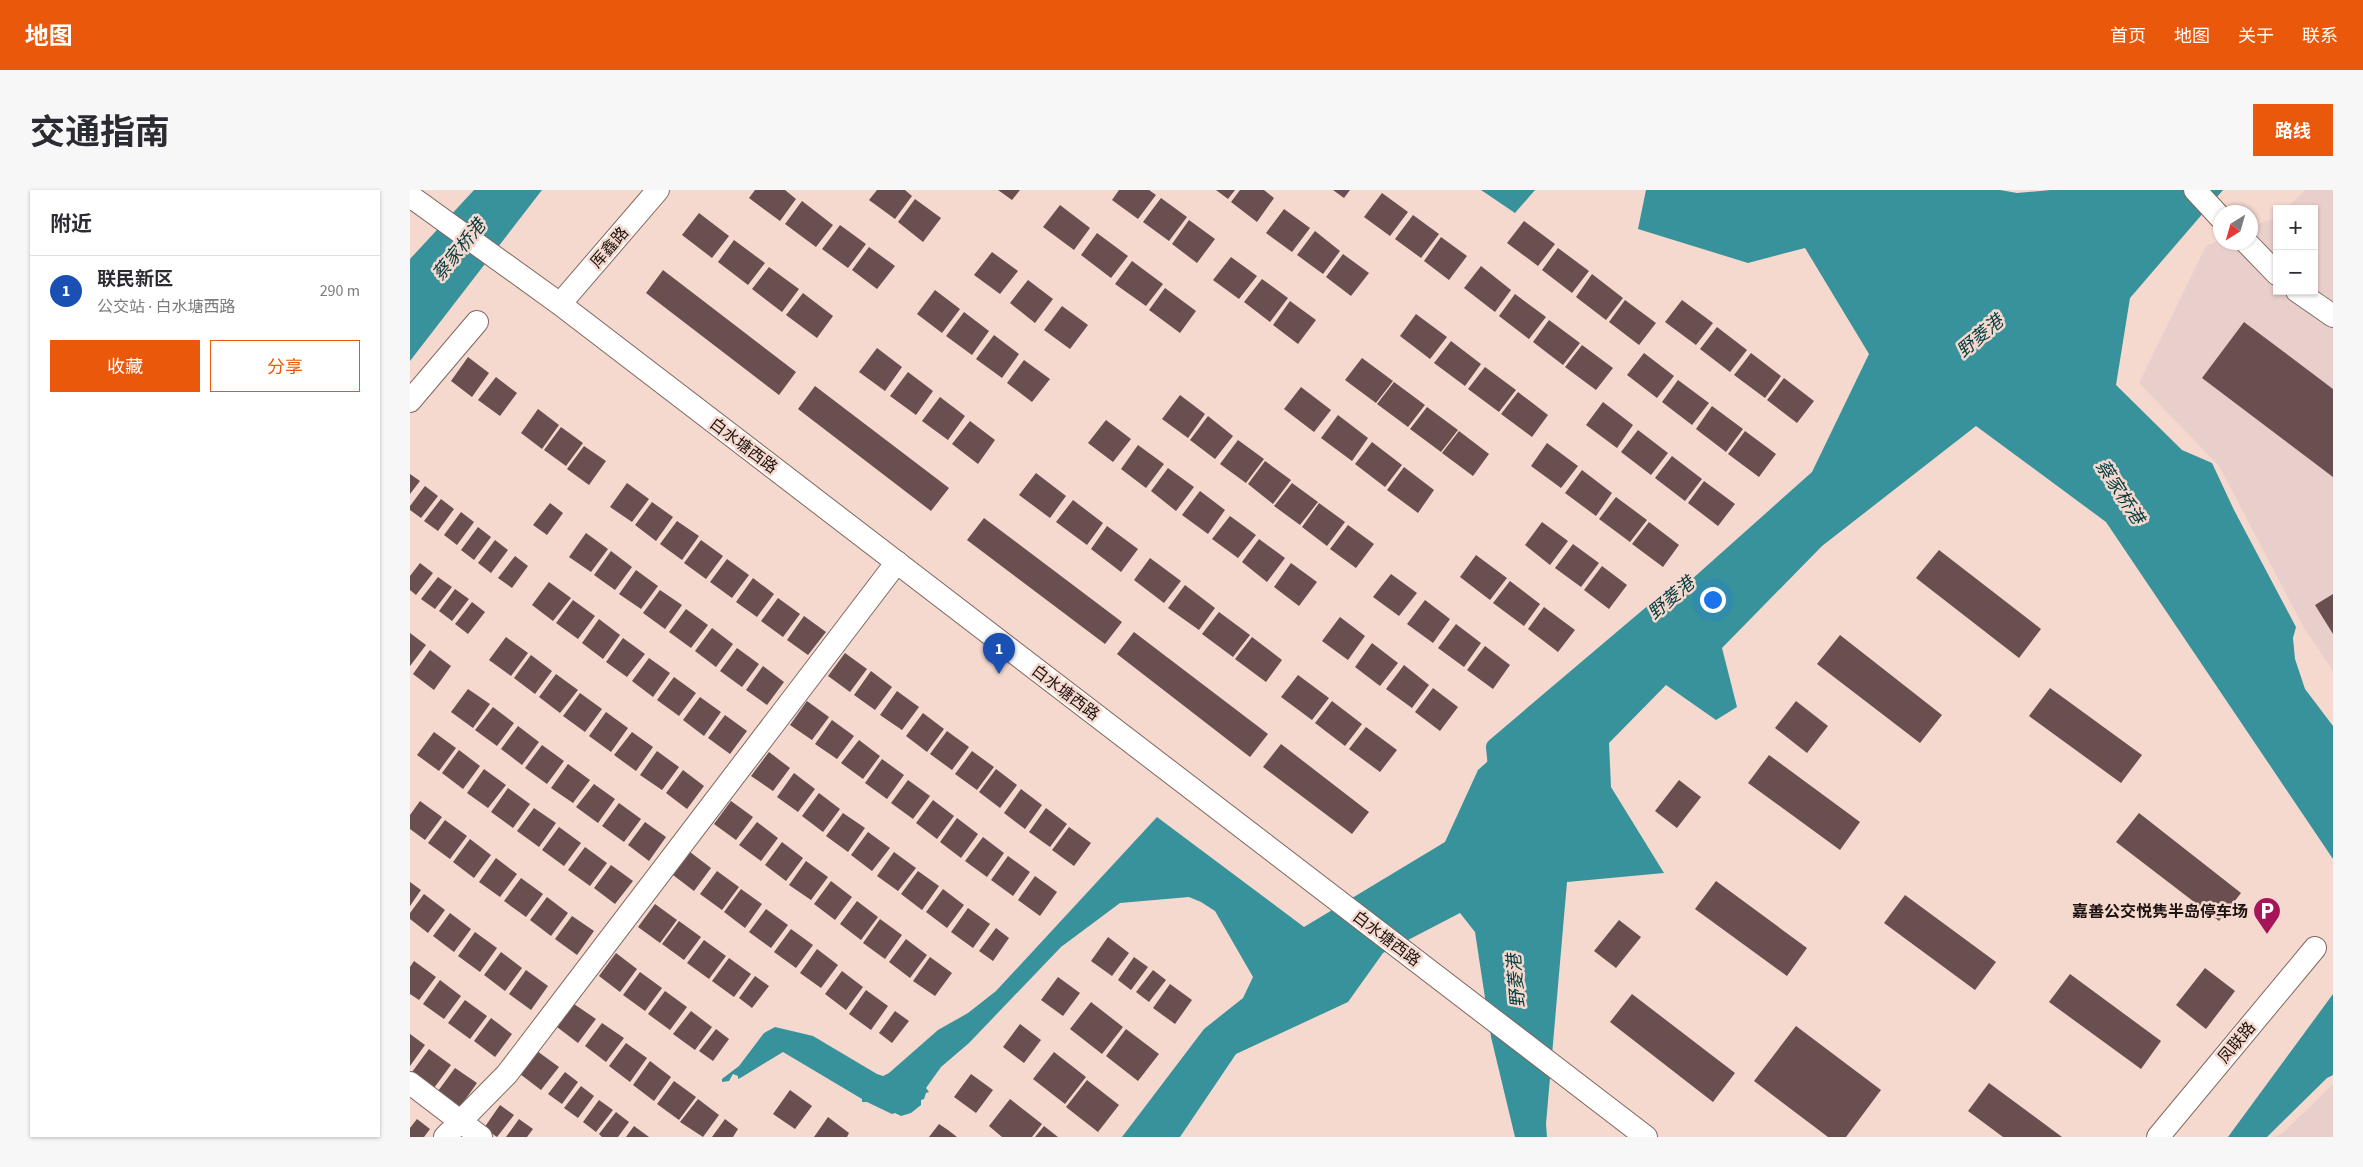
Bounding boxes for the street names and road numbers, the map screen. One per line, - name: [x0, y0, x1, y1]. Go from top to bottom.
- street label: 厍鑫路: [586, 222, 634, 273]
- street label: 白水塘西路: [705, 413, 782, 479]
- street label: 白水塘西路: [1027, 660, 1104, 726]
- street label: 白水塘西路: [1348, 906, 1425, 972]
- street label: 凤联路: [2213, 1017, 2261, 1068]

